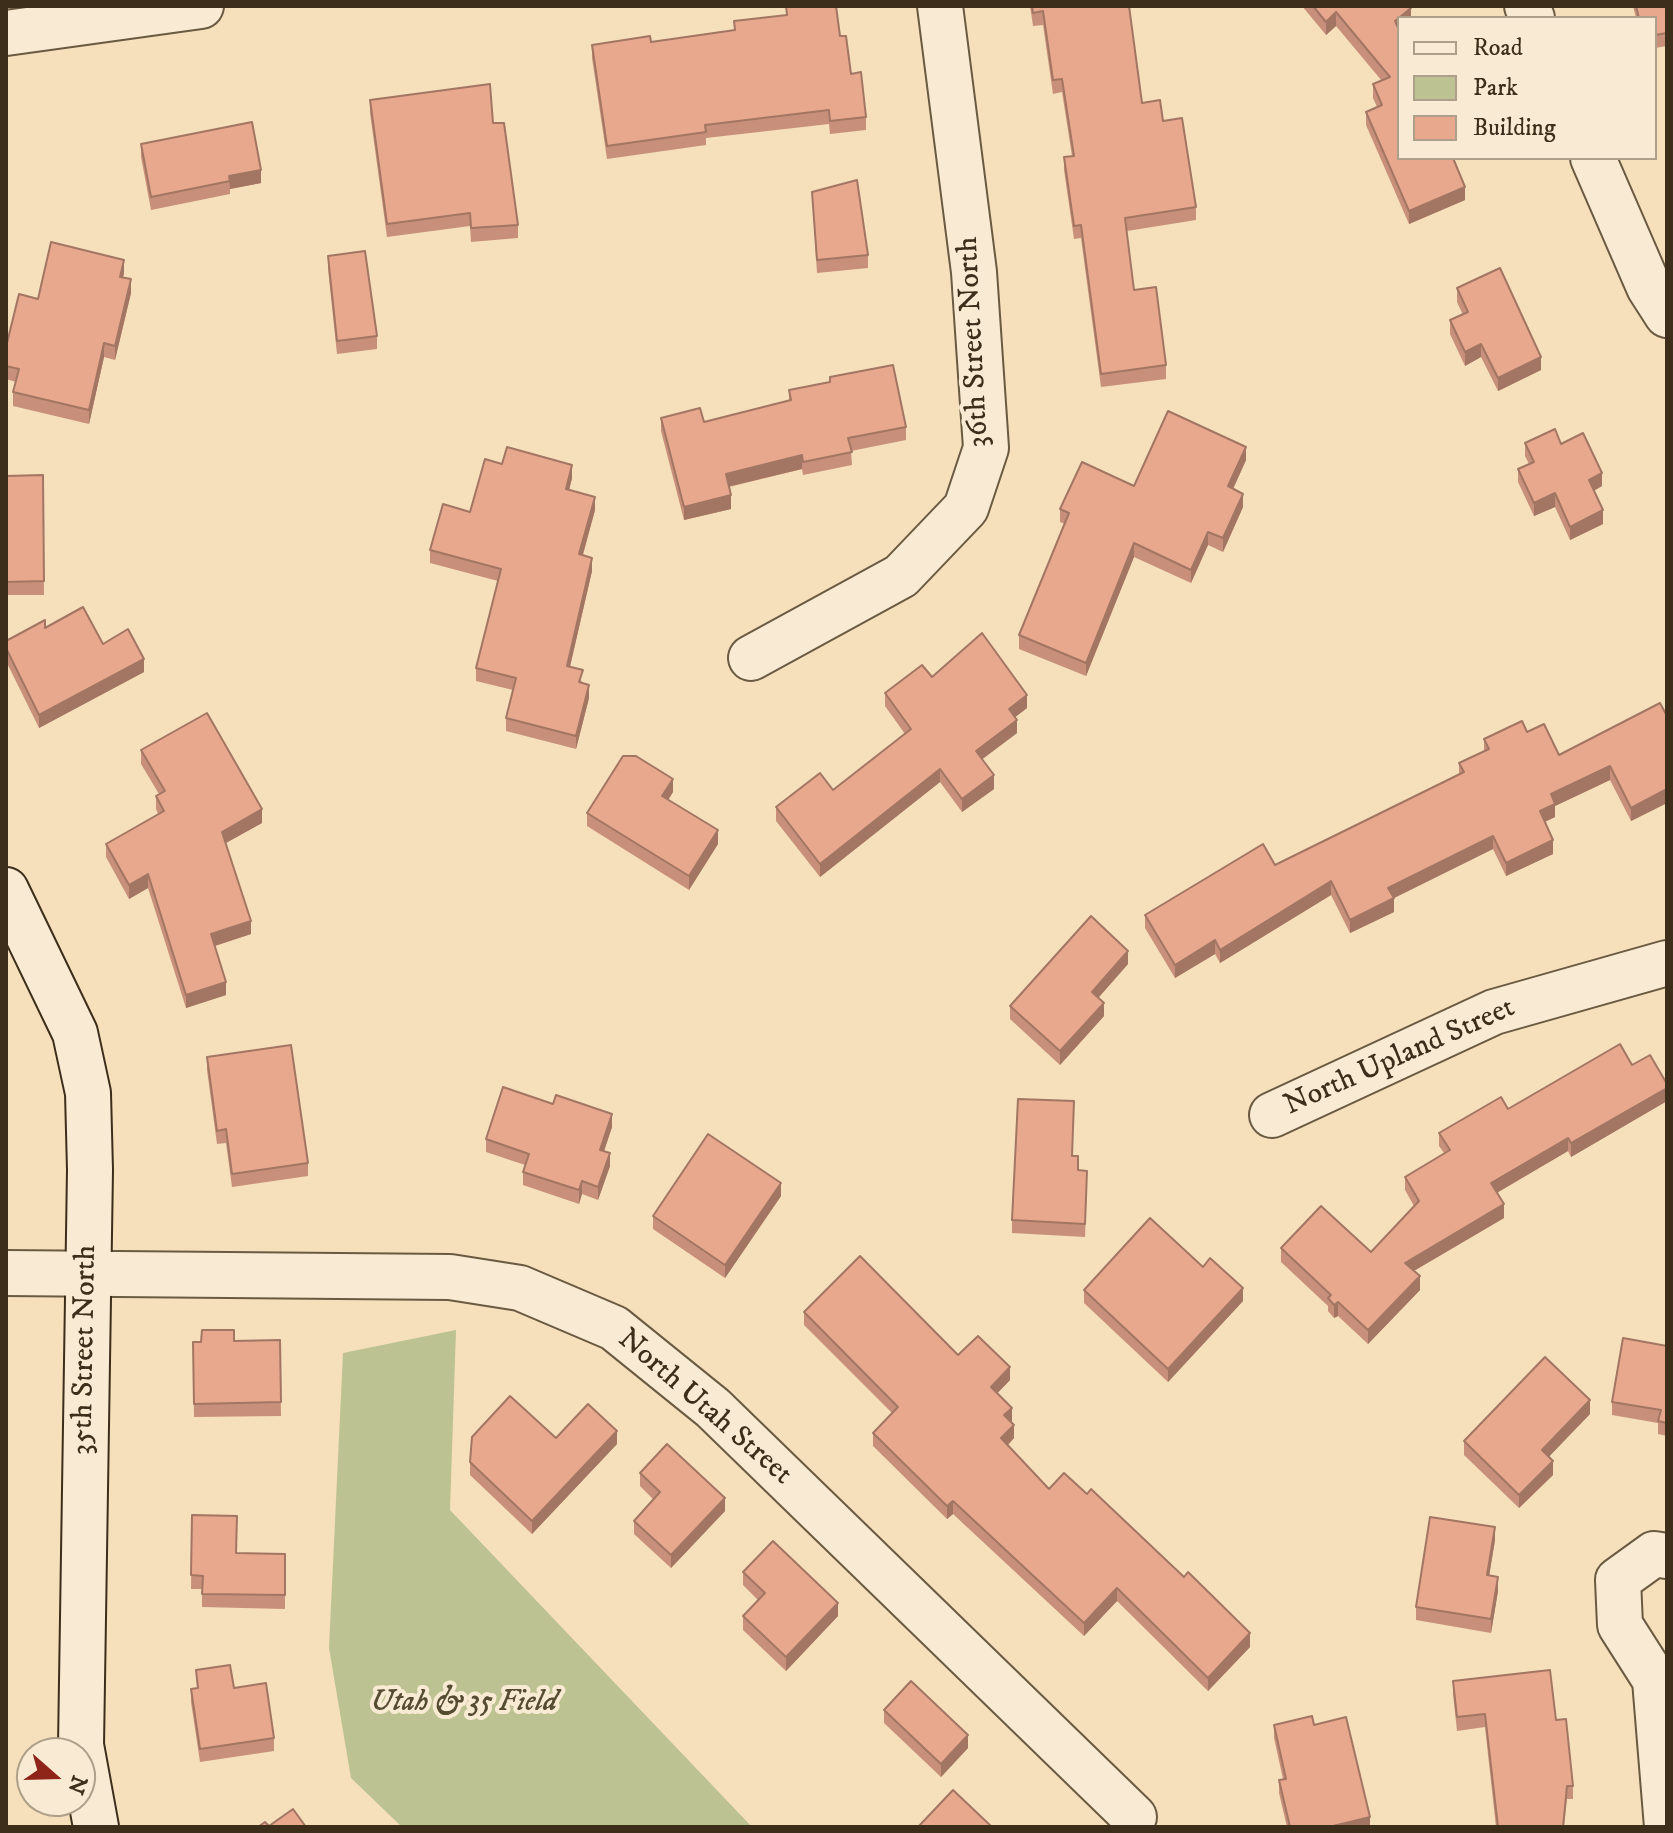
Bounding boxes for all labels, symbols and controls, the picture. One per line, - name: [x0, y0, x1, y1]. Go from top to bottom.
- legend: [1397, 16, 1657, 160]
- text: Road: [1473, 33, 1523, 63]
- text: Park: [1473, 73, 1518, 103]
- text: Building: [1473, 113, 1556, 143]
- street label: 36th Street North: [952, 236, 998, 448]
- street label: North Upland Street: [1279, 991, 1521, 1125]
- street label: 35th Street North: [66, 1245, 106, 1455]
- street label: North Utah Street: [609, 1322, 799, 1494]
- park label: Utah & 35 Field: [371, 1686, 557, 1722]
- north arrow: [16, 1737, 96, 1817]
- text: N: [61, 1772, 93, 1798]

